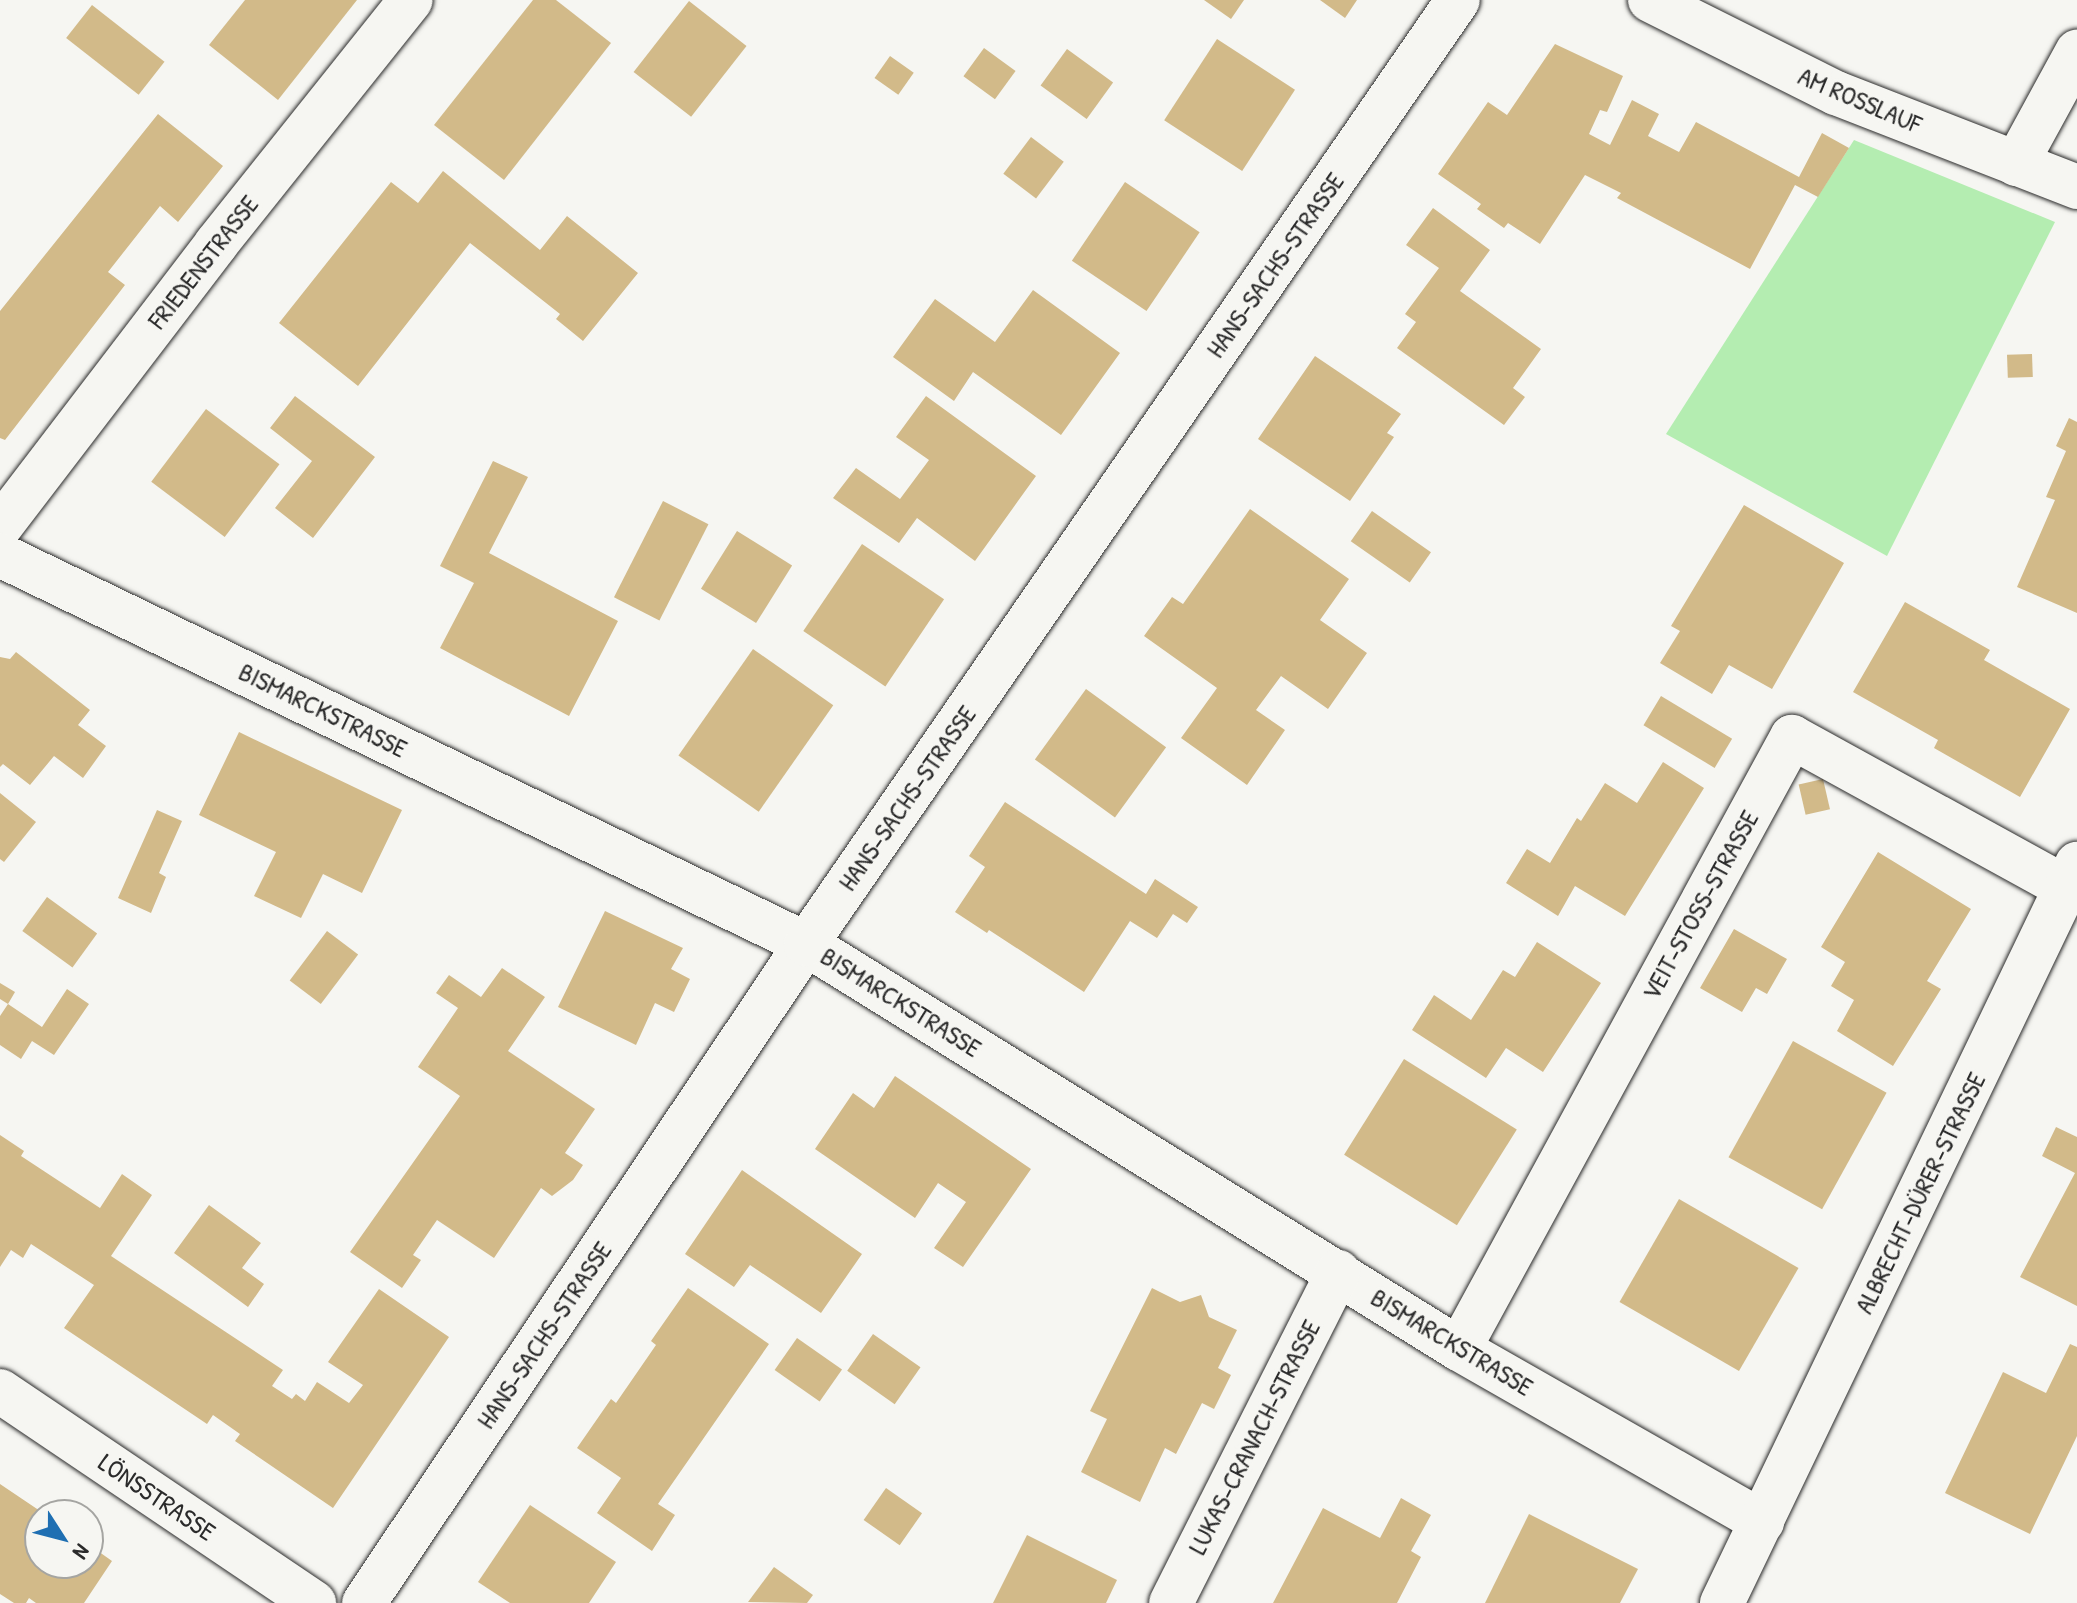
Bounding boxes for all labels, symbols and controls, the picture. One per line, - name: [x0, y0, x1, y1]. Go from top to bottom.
- street label: AM ROSSLAUF: [1794, 60, 1926, 140]
- street label: HANS-SACHS-STRASSE: [1200, 167, 1350, 363]
- street label: FRIEDENSTRASSE: [141, 189, 265, 335]
- street label: BISMARCKSTRASSE: [234, 656, 412, 764]
- street label: HANS-SACHS-STRASSE: [832, 700, 982, 896]
- street label: VEIT-STOSS-STRASSE: [1635, 805, 1765, 1005]
- street label: BISMARCKSTRASSE: [815, 940, 987, 1064]
- street label: ALBRECHT-DÜRER-STRASSE: [1848, 1067, 1992, 1319]
- street label: HANS-SACHS-STRASSE: [470, 1236, 618, 1434]
- street label: BISMARCKSTRASSE: [1366, 1282, 1538, 1402]
- street label: LUKAS-CRANACH-STRASSE: [1181, 1315, 1327, 1559]
- street label: LÖNSSTRASSE: [93, 1447, 221, 1547]
- north arrow: [24, 1499, 104, 1579]
- text: N: [66, 1538, 97, 1565]

